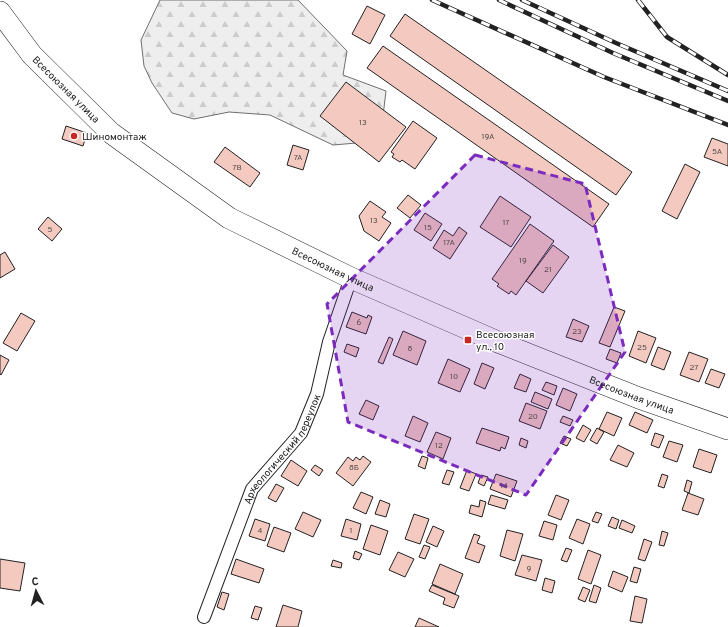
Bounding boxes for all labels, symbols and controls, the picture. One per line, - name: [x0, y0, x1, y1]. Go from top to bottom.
- street label: Всесоюзная улица: [29, 54, 102, 126]
- house number: 13: [359, 118, 367, 128]
- marker: Шиномонтаж: [69, 131, 79, 141]
- place label: Шиномонтаж: [82, 131, 147, 144]
- house number: 19А: [482, 132, 495, 142]
- house number: 5А: [712, 147, 723, 157]
- house number: 7А: [294, 153, 303, 163]
- house number: 7В: [232, 163, 242, 173]
- house number: 13: [370, 216, 378, 226]
- house number: 17: [502, 218, 510, 228]
- house number: 15: [424, 223, 432, 233]
- house number: 5: [48, 225, 53, 235]
- house number: 17А: [443, 238, 455, 248]
- street label: Всесоюзная улица: [289, 245, 376, 295]
- house number: 19: [519, 256, 527, 266]
- house number: 21: [544, 265, 552, 275]
- house number: 6: [357, 318, 362, 328]
- house number: 23: [572, 327, 582, 337]
- place label: Всесоюзная ул., 10: [476, 329, 534, 354]
- marker: Всесоюзная ул., 10: [463, 335, 473, 345]
- house number: 25: [637, 343, 647, 353]
- house number: 8: [408, 344, 413, 354]
- house number: 27: [690, 363, 699, 373]
- house number: 10: [450, 372, 458, 382]
- street label: Всесоюзная улица: [587, 374, 675, 418]
- street label: Археологический переулок: [242, 392, 324, 506]
- house number: 20: [528, 412, 538, 422]
- house number: 12: [435, 441, 443, 451]
- house number: 8Б: [349, 463, 359, 473]
- house number: 14: [500, 481, 508, 491]
- house number: 4: [258, 526, 263, 536]
- house number: 1: [350, 526, 352, 536]
- house number: 9: [527, 564, 532, 574]
- north arrow: [16, 571, 56, 611]
- text: С: [31, 575, 39, 589]

